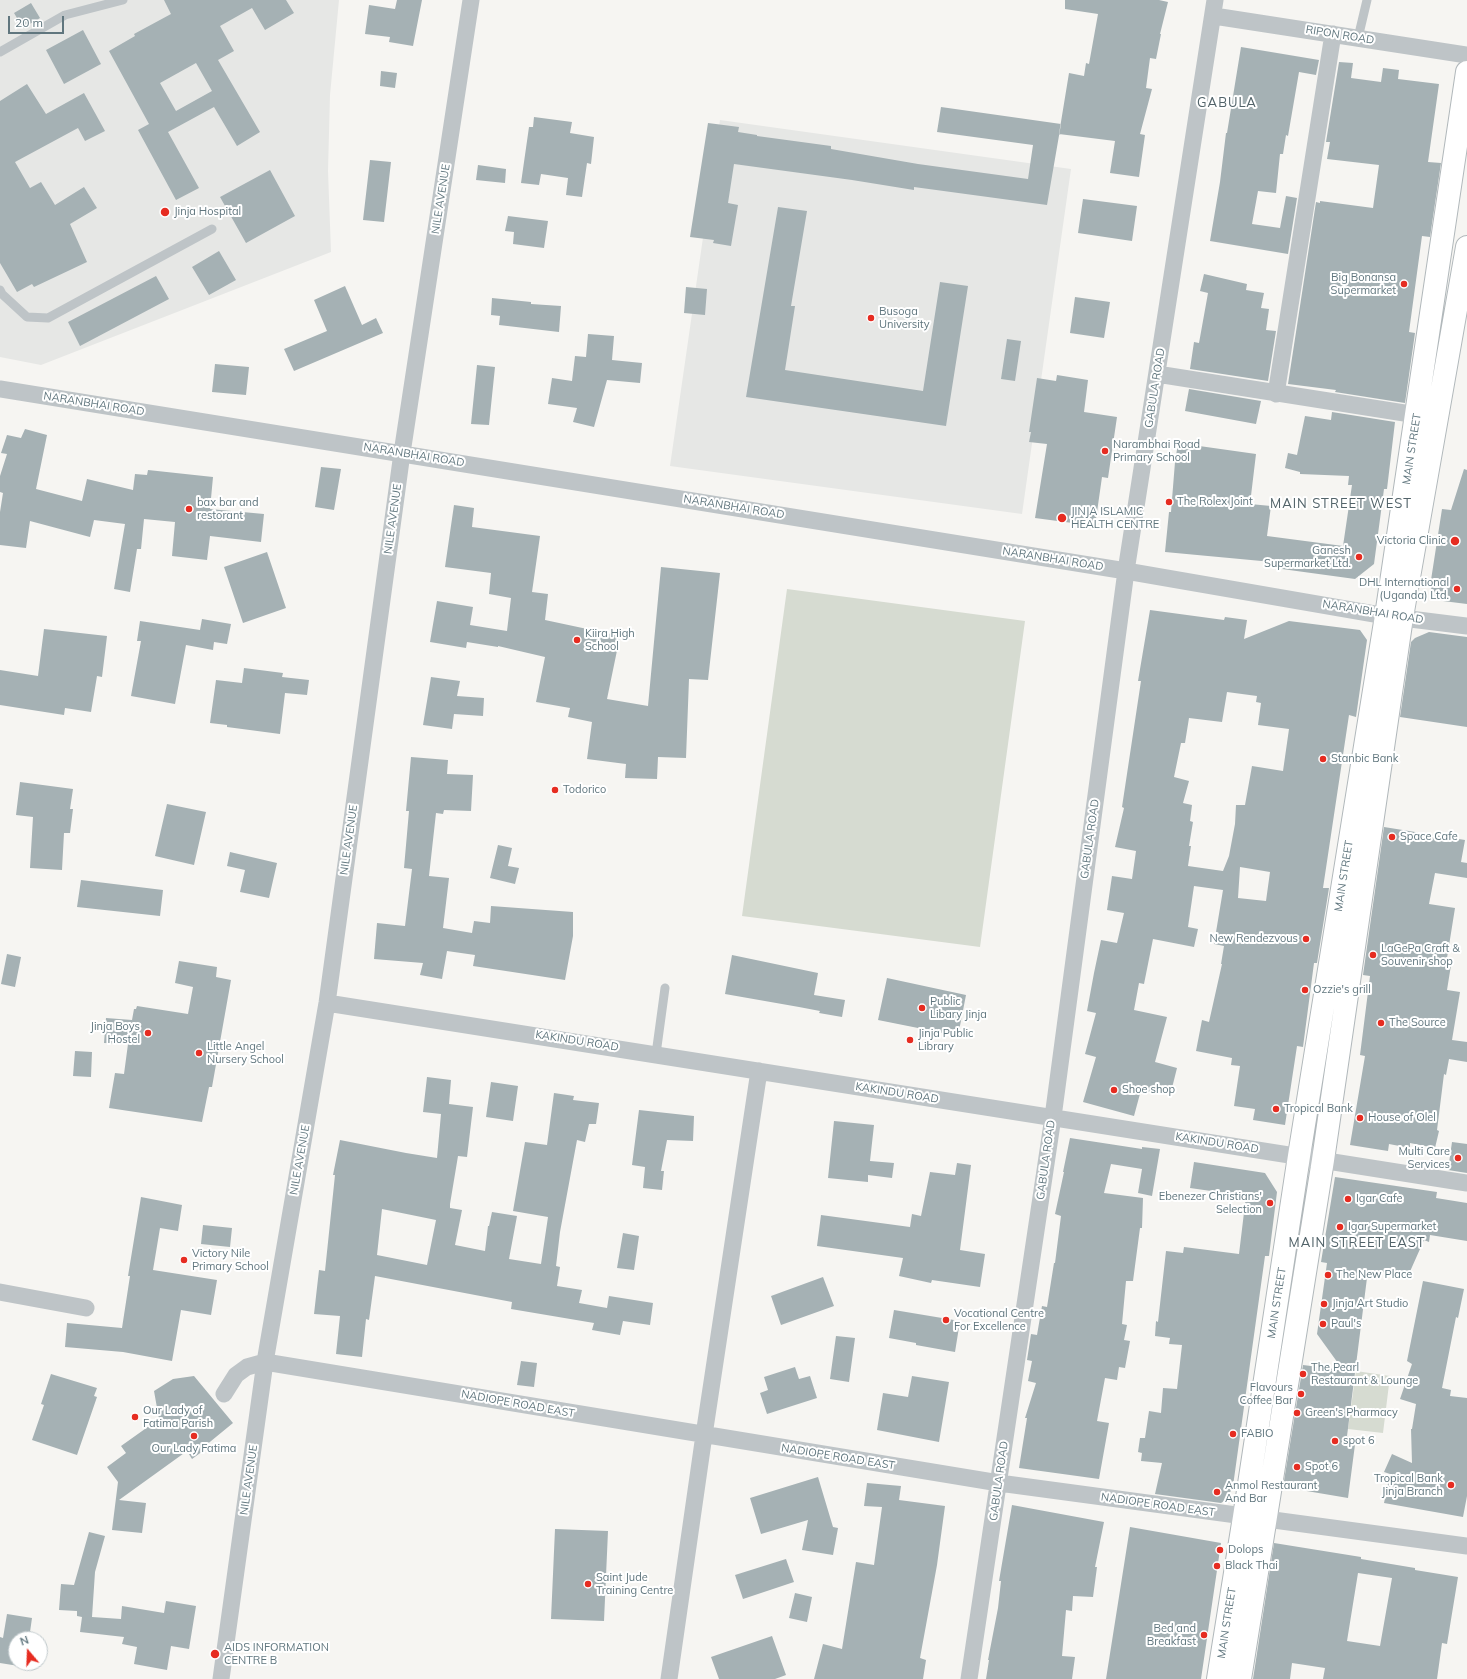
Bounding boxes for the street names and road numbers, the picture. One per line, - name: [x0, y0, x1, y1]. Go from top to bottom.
- street label: RIPON ROAD: [1305, 23, 1375, 47]
- street label: NILE AVENUE: [429, 163, 453, 235]
- street label: GABULA ROAD: [1142, 347, 1168, 429]
- street label: NARANBHAI ROAD: [43, 390, 145, 418]
- street label: MAIN STREET: [1400, 412, 1424, 486]
- street label: NARANBHAI ROAD: [363, 441, 465, 469]
- street label: NILE AVENUE: [382, 483, 404, 555]
- street label: NARANBHAI ROAD: [683, 493, 785, 521]
- street label: NARANBHAI ROAD: [1002, 545, 1104, 573]
- street label: NARANBHAI ROAD: [1322, 598, 1424, 626]
- street label: GABULA ROAD: [1078, 798, 1102, 880]
- street label: NILE AVENUE: [338, 804, 360, 876]
- street label: MAIN STREET: [1332, 839, 1356, 913]
- street label: KAKINDU ROAD: [534, 1028, 620, 1054]
- street label: KAKINDU ROAD: [854, 1080, 940, 1106]
- street label: GABULA ROAD: [1034, 1119, 1058, 1201]
- street label: NILE AVENUE: [287, 1124, 313, 1196]
- street label: KAKINDU ROAD: [1174, 1130, 1260, 1156]
- street label: MAIN STREET: [1265, 1266, 1289, 1340]
- street label: NADIOPE ROAD EAST: [460, 1388, 576, 1420]
- street label: GABULA ROAD: [987, 1440, 1011, 1522]
- street label: NADIOPE ROAD EAST: [780, 1441, 896, 1473]
- street label: NILE AVENUE: [238, 1444, 260, 1516]
- street label: NADIOPE ROAD EAST: [1100, 1490, 1216, 1520]
- street label: MAIN STREET: [1215, 1586, 1239, 1660]

